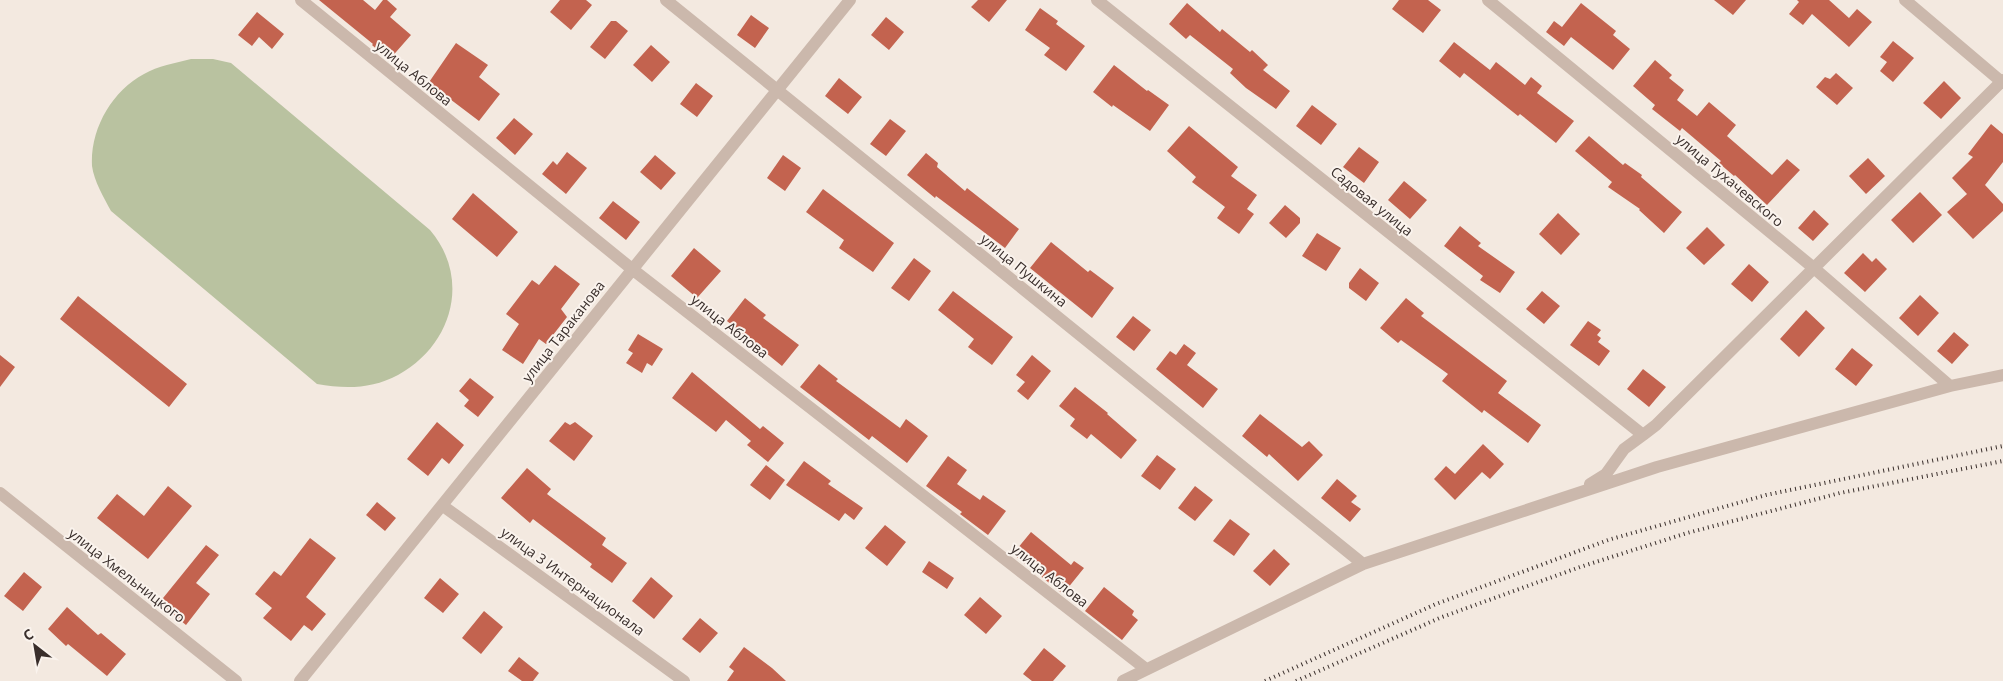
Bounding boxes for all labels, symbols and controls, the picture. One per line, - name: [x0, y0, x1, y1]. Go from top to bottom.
- street label: улица Аблова: [372, 36, 456, 110]
- street label: улица Тухачевского: [1672, 129, 1788, 231]
- street label: Садовая улица: [1327, 162, 1417, 240]
- street label: улица Пушкина: [977, 229, 1071, 311]
- street label: улица Тараканова: [517, 276, 609, 386]
- street label: улица Аблова: [687, 290, 773, 362]
- street label: улица 3 Интернационала: [497, 522, 649, 640]
- street label: улица Хмельницкого: [65, 523, 189, 627]
- street label: улица Аблова: [1007, 539, 1093, 611]
- north arrow: [10, 621, 60, 671]
- text: С: [19, 624, 37, 645]

